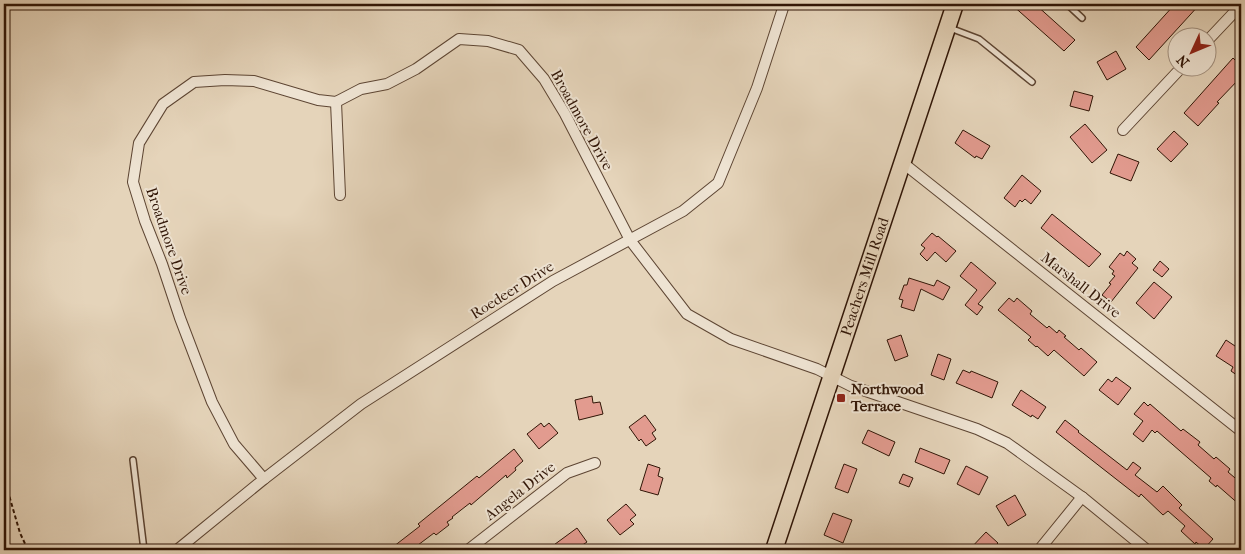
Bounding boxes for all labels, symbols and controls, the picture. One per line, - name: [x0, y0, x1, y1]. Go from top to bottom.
- north arrow: [1168, 28, 1218, 78]
- text: N: [1173, 51, 1193, 70]
- street label: Broadmore Drive: [547, 67, 617, 174]
- street label: Broadmore Drive: [142, 185, 196, 298]
- street label: Peachers Mill Road: [837, 214, 893, 338]
- street label: Marshall Drive: [1038, 248, 1125, 322]
- street label: Roedeer Drive: [467, 257, 558, 323]
- place label: Northwood Terrace: [850, 380, 925, 415]
- marker: Northwood Terrace: [835, 392, 847, 404]
- street label: Angela Drive: [480, 457, 559, 525]

